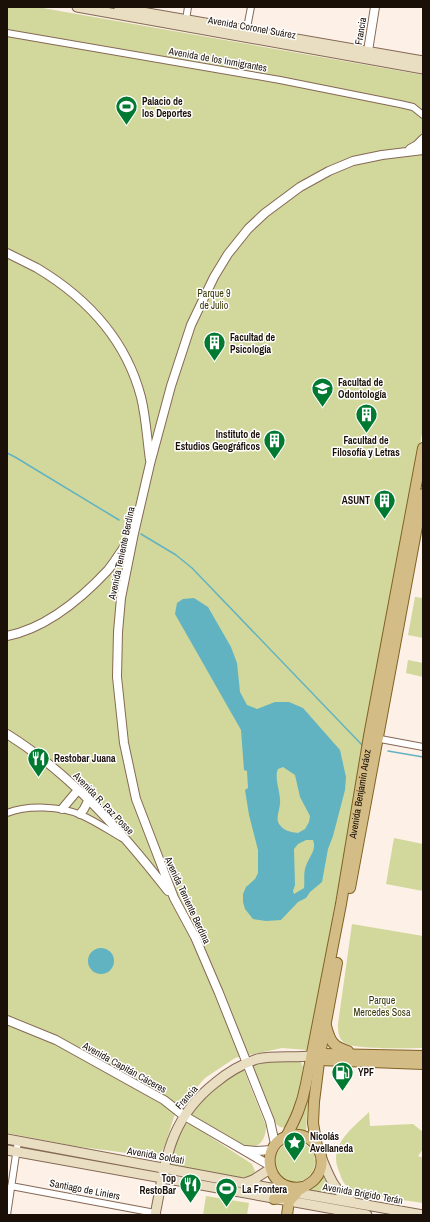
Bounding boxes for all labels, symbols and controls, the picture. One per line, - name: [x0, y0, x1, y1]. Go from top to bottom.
- street label: Avenida Coronel Suárez: [206, 13, 297, 42]
- street label: Francia: [352, 16, 369, 46]
- street label: Avenida de los Inmigrantes: [167, 44, 268, 75]
- sports icon: Palacio de los Deportes: [113, 94, 139, 127]
- place label: Palacio de los Deportes: [142, 95, 192, 120]
- park label: Parque 9 de Julio: [197, 287, 231, 312]
- building icon: Facultad de Psicología: [201, 330, 227, 363]
- place label: Facultad de Psicología: [230, 331, 276, 356]
- school or university icon: Facultad de Odontología: [310, 375, 336, 408]
- place label: Facultad de Odontología: [338, 376, 387, 401]
- building icon: Facultad de Filosofía y Letras: [353, 401, 379, 434]
- building icon: Instituto de Estudios Geográficos: [262, 427, 288, 460]
- place label: Instituto de Estudios Geográficos: [175, 428, 260, 453]
- place label: Facultad de Filosofía y Letras: [332, 434, 400, 459]
- building icon: ASUNT: [372, 487, 398, 520]
- place label: ASUNT: [342, 494, 370, 507]
- street label: Avenida Teniente Berdina: [105, 505, 138, 602]
- restaurant icon: Restobar Juana: [26, 745, 52, 778]
- street label: Avenida Benjamín Aráoz: [346, 748, 374, 840]
- place label: Restobar Juana: [54, 752, 116, 765]
- street label: Avenida R. Paz Posse: [70, 769, 137, 838]
- street label: Avenida Teniente Berdina: [161, 854, 214, 946]
- park label: Parque Mercedes Sosa: [354, 994, 411, 1019]
- street label: Avenida Capitán Cáceres: [80, 1039, 169, 1096]
- fuel station icon: YPF: [329, 1059, 355, 1092]
- place label: YPF: [358, 1066, 374, 1079]
- street label: Francia: [172, 1082, 201, 1112]
- place icon: Nicolás Avellaneda: [282, 1129, 308, 1162]
- place label: Nicolás Avellaneda: [310, 1130, 353, 1155]
- street label: Avenida Soldati: [125, 1144, 185, 1167]
- restaurant icon: Top RestoBar: [178, 1171, 204, 1204]
- place label: Top RestoBar: [140, 1172, 177, 1197]
- street label: Santiago de Liniers: [49, 1176, 121, 1203]
- sports icon: La Frontera: [213, 1176, 239, 1209]
- street label: Avenida Brígido Terán: [321, 1180, 404, 1207]
- place label: La Frontera: [242, 1183, 288, 1196]

